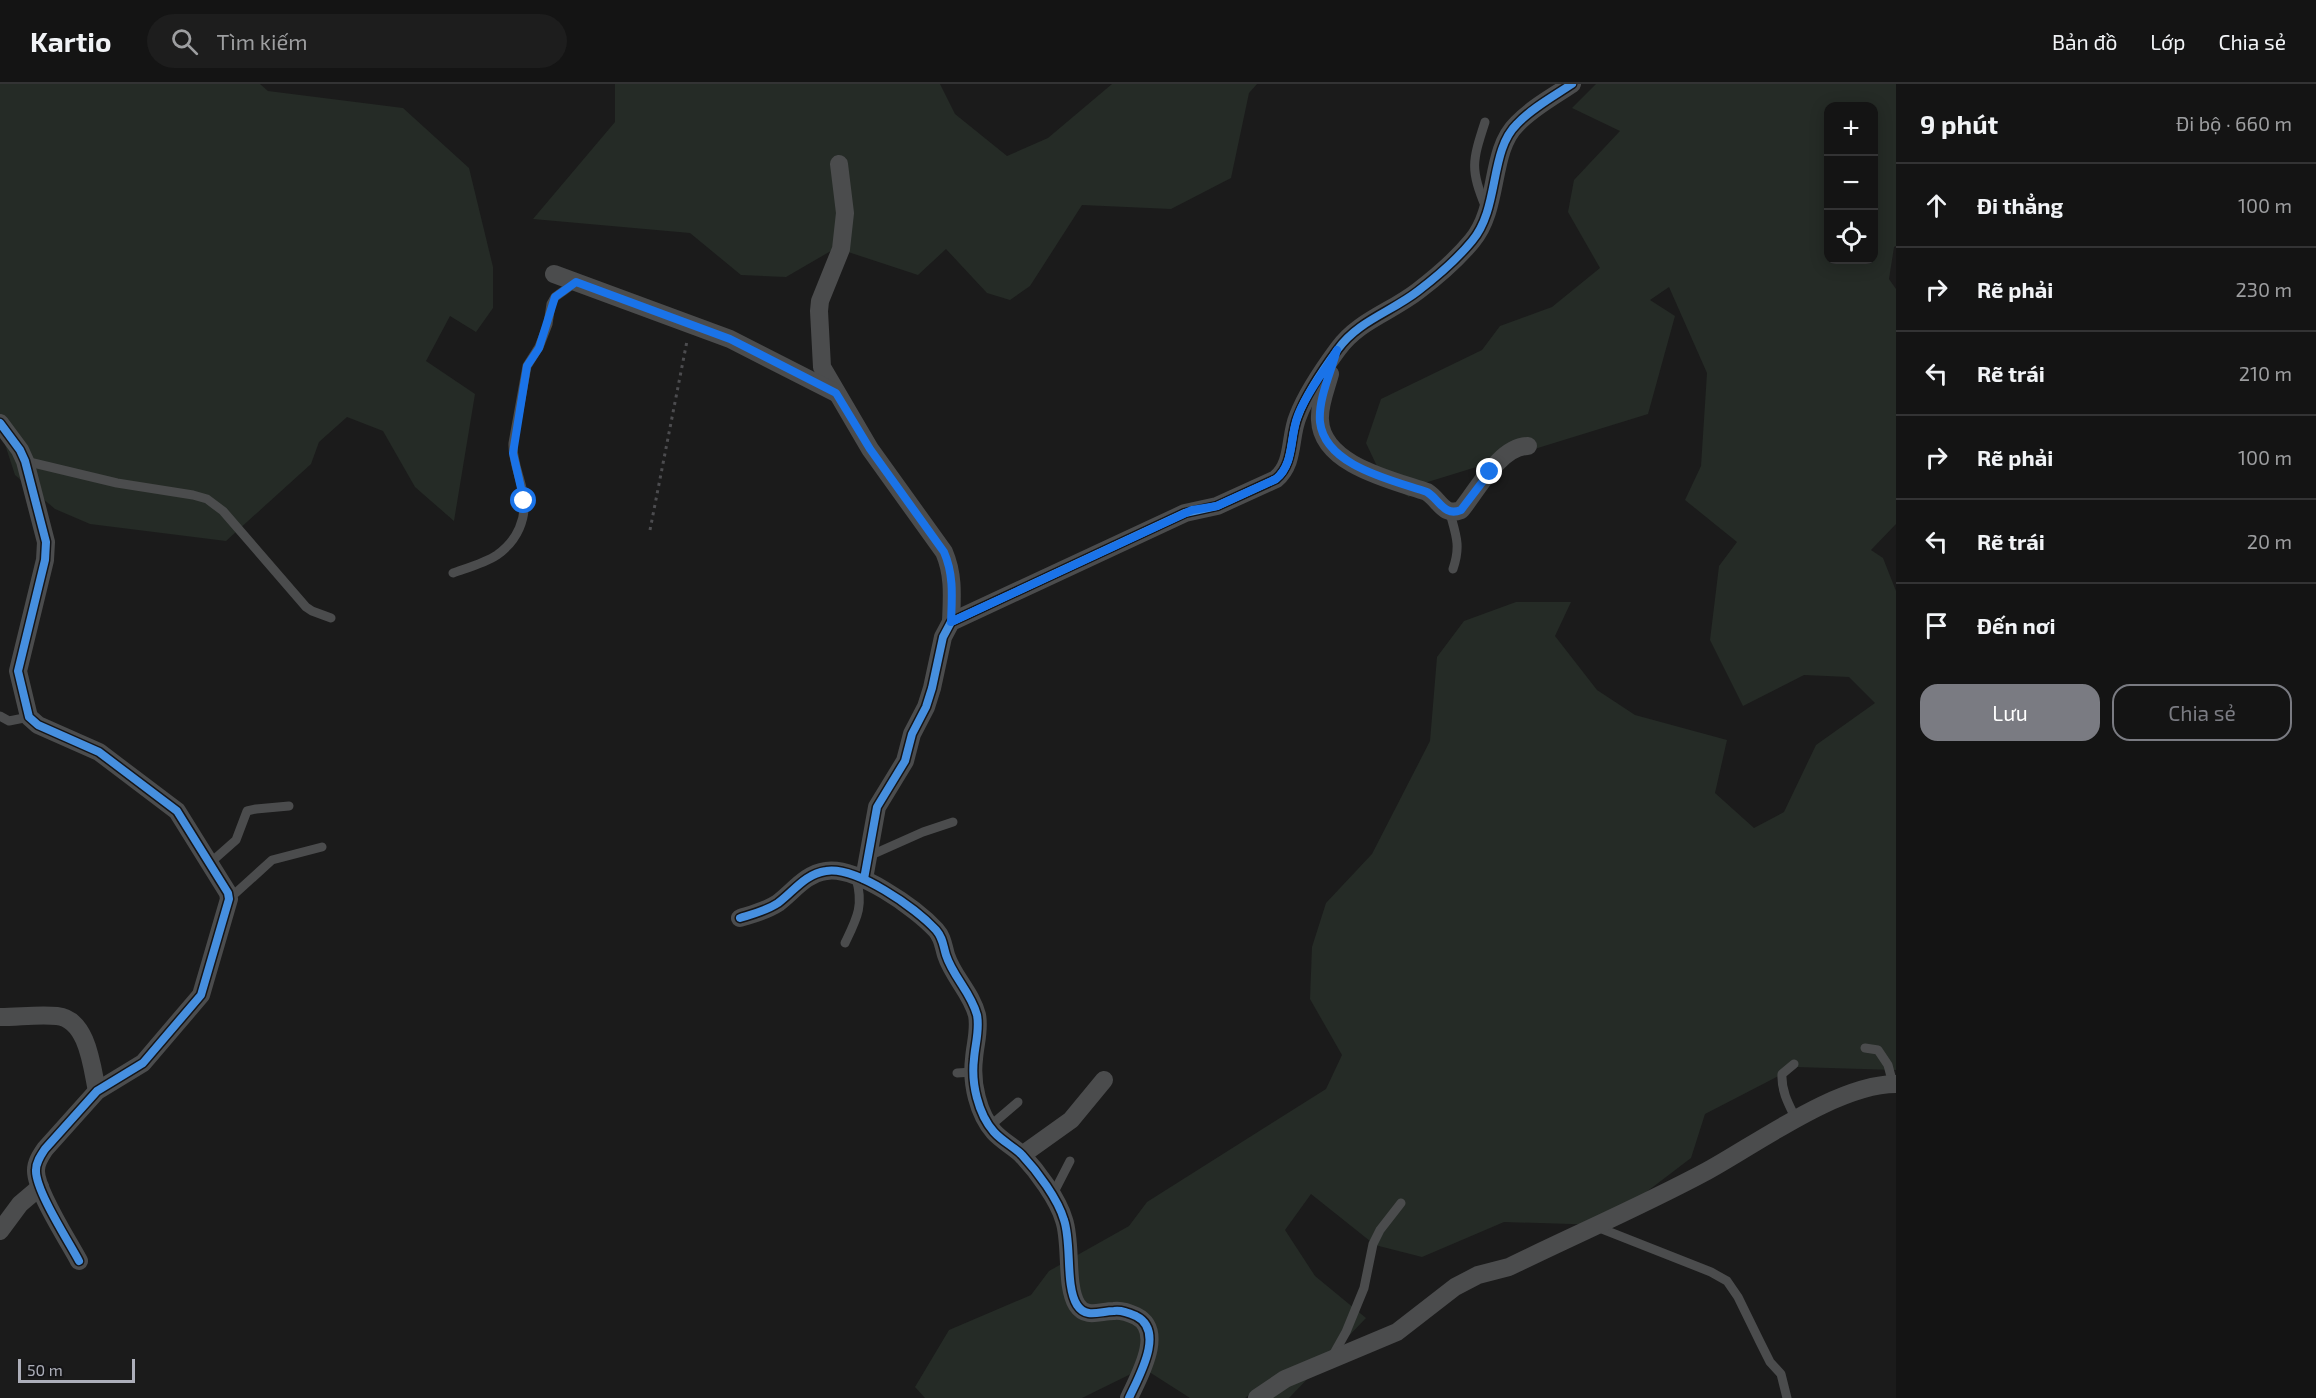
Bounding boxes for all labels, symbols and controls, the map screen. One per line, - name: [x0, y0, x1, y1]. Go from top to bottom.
- search box: [147, 14, 567, 68]
- text: Kartio: [30, 24, 111, 58]
- icon: search: [168, 25, 201, 58]
- text: Tìm kiếm: [216, 28, 308, 54]
- text: Bản đồ: [2052, 29, 2117, 54]
- text: Lớp: [2150, 29, 2185, 54]
- text: Chia sẻ: [2218, 29, 2286, 54]
- map controls: [1824, 102, 1878, 264]
- button: +: [1824, 102, 1878, 156]
- text: 9 phút: [1920, 108, 1998, 139]
- text: Đi bộ · 660 m: [2176, 111, 2292, 135]
- button: −: [1824, 156, 1878, 210]
- icon: ahead: [1920, 189, 1953, 222]
- text: Đi thẳng: [1977, 192, 2063, 218]
- text: 100 m: [2238, 193, 2292, 217]
- button: locate: [1824, 210, 1878, 264]
- icon: right: [1920, 273, 1953, 306]
- text: Rẽ phải: [1977, 276, 2053, 302]
- text: 230 m: [2236, 277, 2292, 301]
- icon: left: [1920, 357, 1953, 390]
- text: Rẽ trái: [1977, 360, 2045, 386]
- text: 210 m: [2239, 361, 2292, 385]
- icon: right: [1920, 441, 1953, 474]
- text: Rẽ phải: [1977, 444, 2053, 470]
- text: 100 m: [2238, 445, 2292, 469]
- route end: [1476, 458, 1502, 484]
- route start: [510, 487, 536, 513]
- icon: left: [1920, 525, 1953, 558]
- text: Rẽ trái: [1977, 528, 2045, 554]
- text: 20 m: [2247, 529, 2292, 553]
- icon: arrive: [1920, 609, 1953, 642]
- text: Đến nơi: [1977, 612, 2055, 638]
- button: Lưu: [1920, 684, 2100, 741]
- button: Chia sẻ: [2112, 684, 2292, 741]
- scale bar: [18, 1356, 135, 1384]
- text: 50 m: [27, 1360, 63, 1379]

